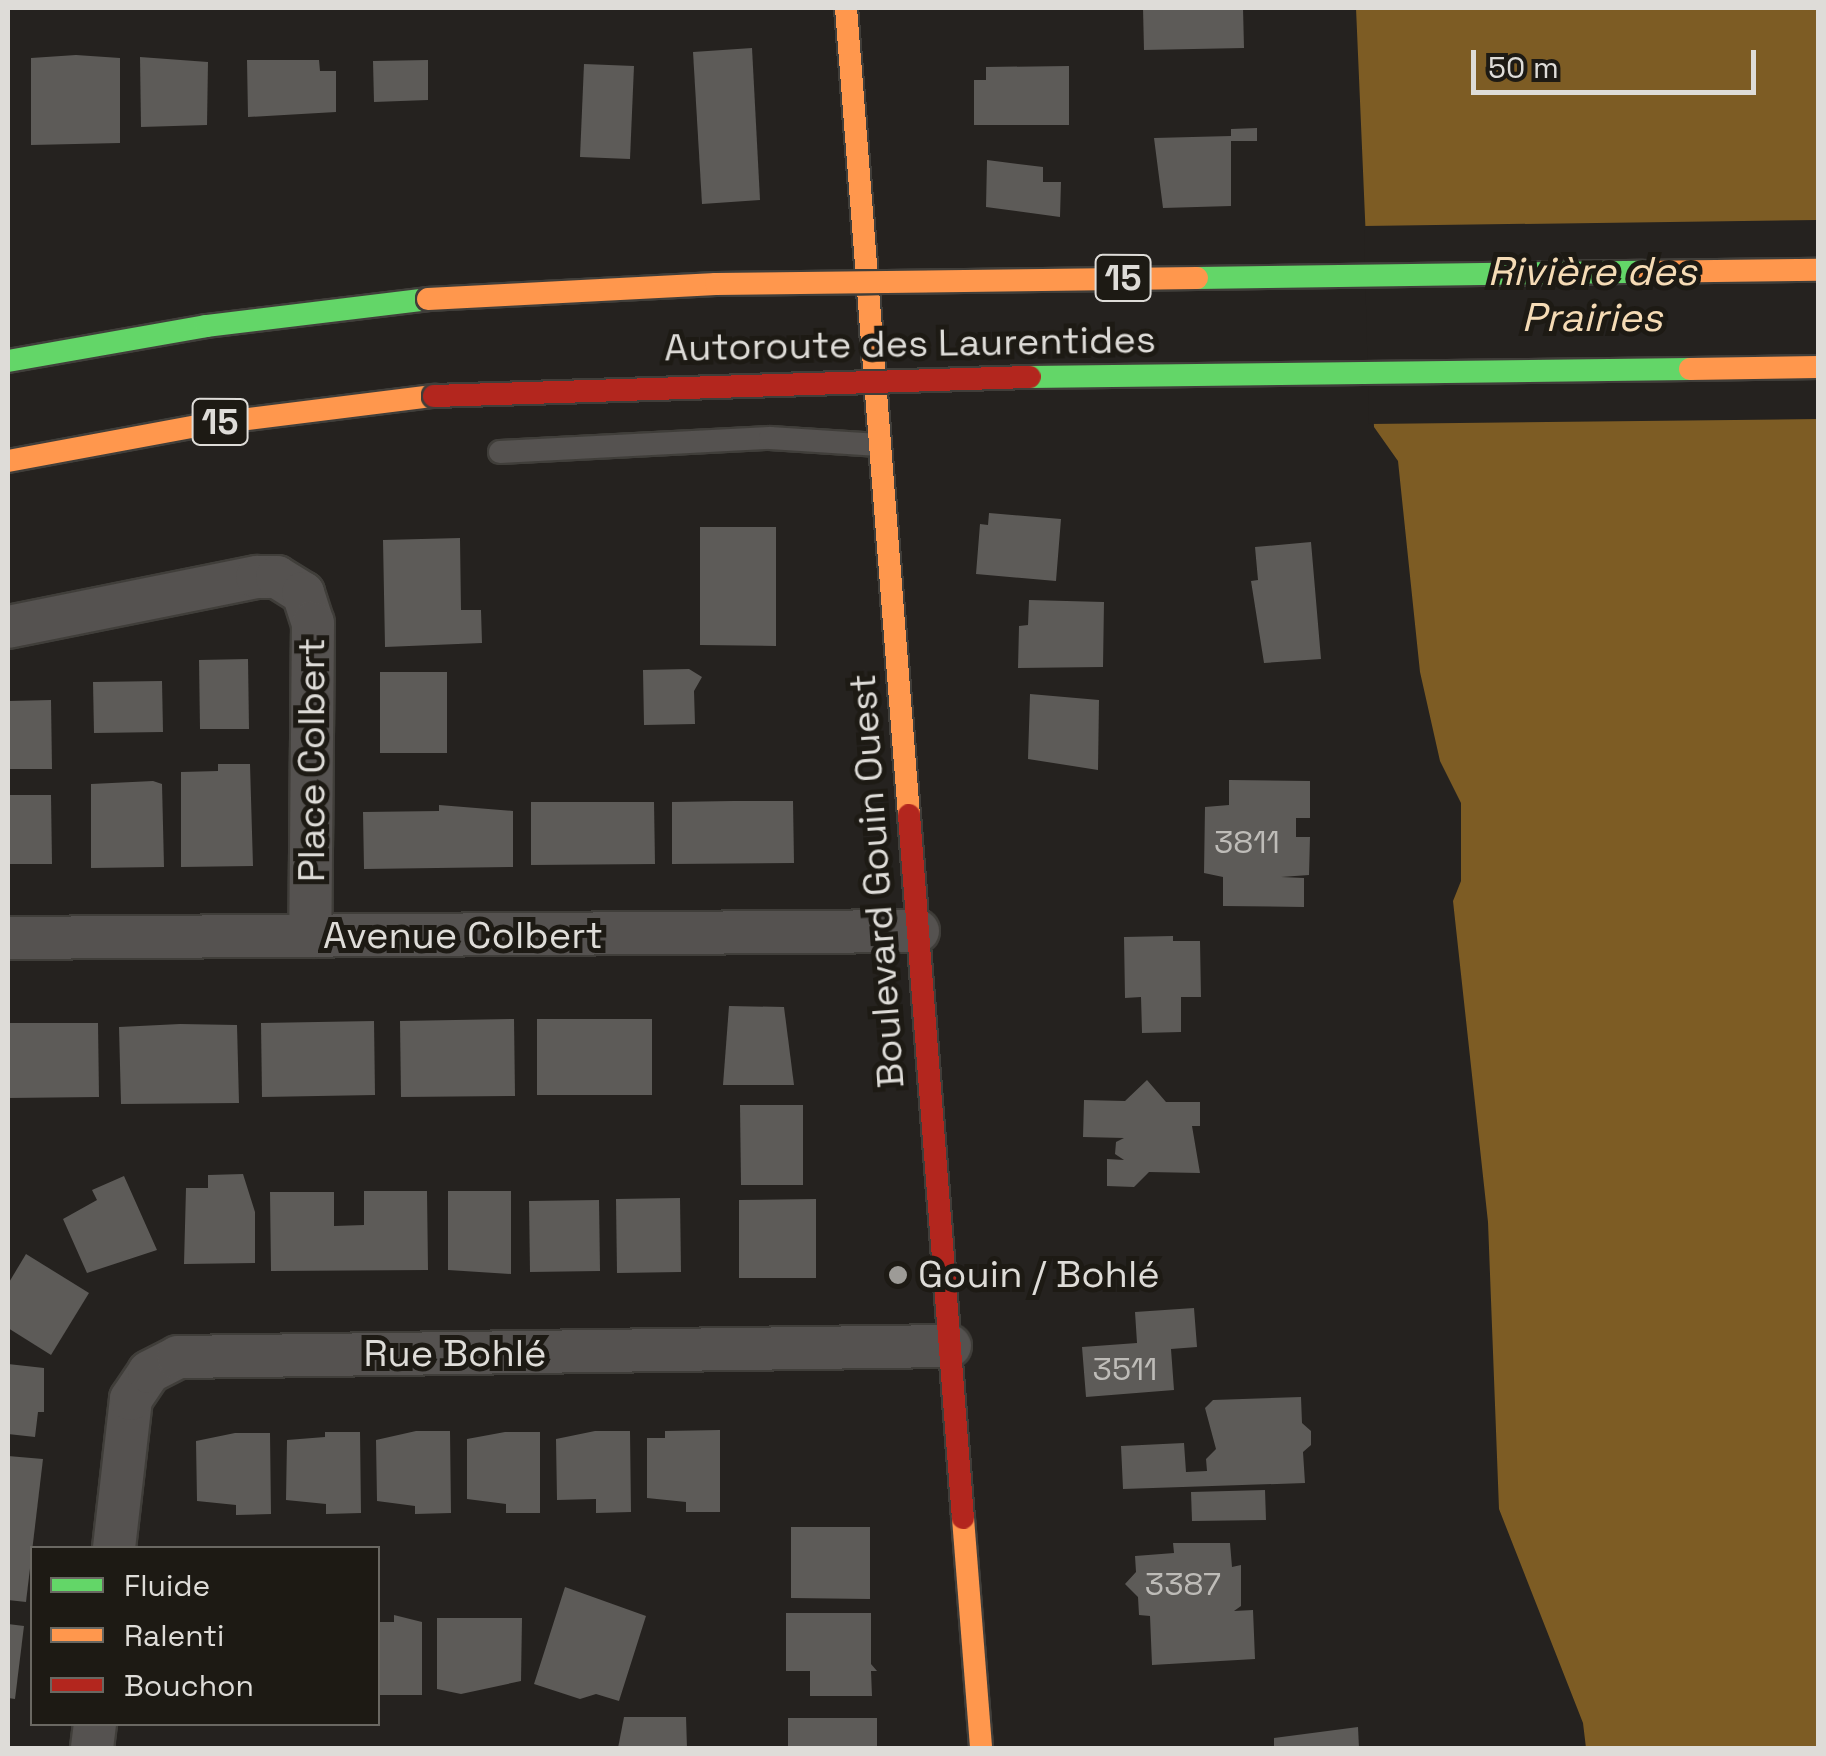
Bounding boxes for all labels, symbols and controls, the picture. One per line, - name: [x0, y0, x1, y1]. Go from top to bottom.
- scale bar: [1476, 30, 1761, 92]
- text: 50 m: [1488, 48, 1559, 87]
- road number: 15: [1093, 248, 1153, 308]
- water label: Rivière des Prairies: [1488, 248, 1696, 342]
- street label: Autoroute des Laurentides: [664, 317, 1156, 371]
- road number: 15: [190, 392, 250, 452]
- street label: Place Colbert: [289, 638, 335, 882]
- street label: Boulevard Gouin Ouest: [840, 672, 914, 1090]
- house number: 3811: [1214, 823, 1280, 861]
- street label: Avenue Colbert: [323, 913, 603, 959]
- place label: Gouin / Bohlé: [918, 1252, 1160, 1298]
- marker: Gouin / Bohlé: [887, 1264, 909, 1286]
- street label: Rue Bohlé: [363, 1331, 547, 1377]
- house number: 3511: [1093, 1350, 1157, 1388]
- legend: [30, 1546, 380, 1726]
- house number: 3387: [1145, 1565, 1221, 1603]
- text: Fluide: [124, 1566, 210, 1605]
- text: Ralenti: [124, 1616, 224, 1655]
- text: Bouchon: [124, 1666, 254, 1705]

